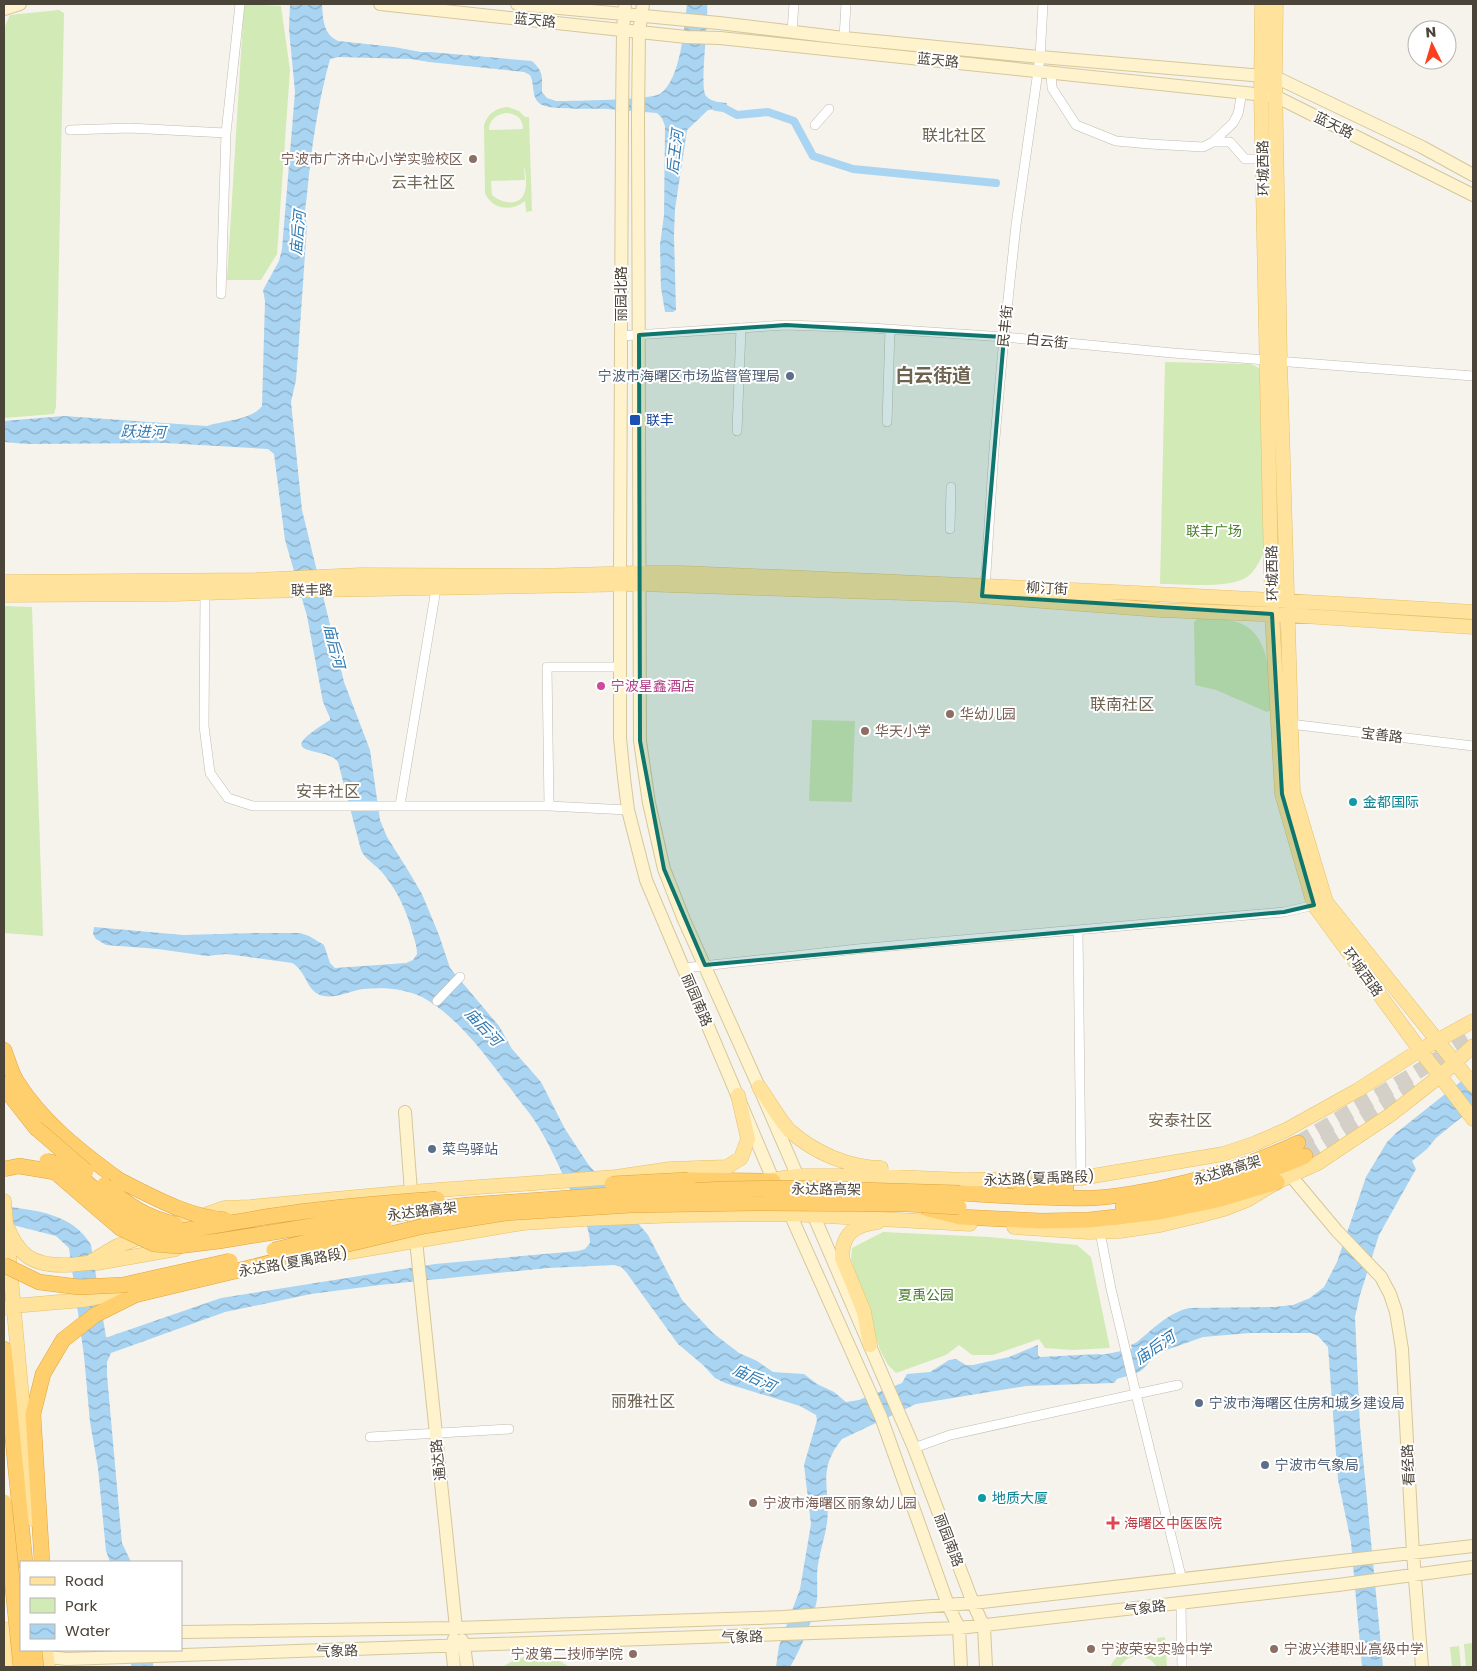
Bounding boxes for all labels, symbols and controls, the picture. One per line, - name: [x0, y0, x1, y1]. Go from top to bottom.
- street label: 蓝天路: [513, 8, 557, 32]
- north arrow: [1407, 20, 1457, 70]
- text: N: [1425, 22, 1437, 42]
- street label: 蓝天路: [916, 48, 960, 72]
- street label: 蓝天路: [1311, 107, 1357, 143]
- district label: 联北社区: [922, 124, 986, 147]
- water label: 后王河: [661, 125, 688, 176]
- street label: 环城西路: [1253, 140, 1273, 196]
- place label: 宁波市广济中心小学实验校区: [281, 149, 463, 169]
- marker: 宁波市广济中心小学实验校区: [467, 153, 479, 165]
- district label: 云丰社区: [391, 171, 455, 194]
- water label: 庙后河: [285, 207, 310, 256]
- street label: 丽园北路: [611, 266, 631, 322]
- street label: 民丰街: [993, 304, 1017, 348]
- street label: 白云街: [1025, 329, 1069, 353]
- district label: 白云街道: [895, 362, 971, 389]
- place label: 宁波市海曙区市场监督管理局: [598, 366, 780, 386]
- marker: 宁波市海曙区市场监督管理局: [784, 370, 796, 382]
- place label: 联丰: [646, 410, 674, 430]
- marker: 联丰: [628, 413, 642, 427]
- water label: 跃进河: [120, 421, 169, 442]
- park label: 联丰广场: [1186, 521, 1242, 541]
- street label: 环城西路: [1262, 545, 1282, 601]
- street label: 柳汀街: [1026, 577, 1068, 599]
- street label: 联丰路: [291, 580, 333, 600]
- water label: 庙后河: [319, 621, 351, 673]
- place label: 宁波星鑫酒店: [611, 676, 695, 696]
- marker: 宁波星鑫酒店: [595, 680, 607, 692]
- district label: 联南社区: [1090, 693, 1154, 716]
- place label: 华幼儿园: [960, 704, 1016, 724]
- marker: 华幼儿园: [944, 708, 956, 720]
- place label: 华天小学: [875, 721, 931, 741]
- street label: 宝善路: [1360, 723, 1404, 747]
- marker: 华天小学: [859, 725, 871, 737]
- district label: 安丰社区: [296, 780, 360, 803]
- place label: 金都国际: [1363, 792, 1419, 812]
- marker: 金都国际: [1347, 796, 1359, 808]
- street label: 环城西路: [1338, 943, 1388, 1001]
- street label: 丽园南路: [677, 970, 717, 1030]
- water label: 庙后河: [460, 1003, 508, 1052]
- district label: 安泰社区: [1148, 1109, 1212, 1132]
- place label: 菜鸟驿站: [442, 1139, 498, 1159]
- marker: 菜鸟驿站: [426, 1143, 438, 1155]
- street label: 永达路高架: [1191, 1150, 1263, 1190]
- street label: 永达路(夏禹路段): [983, 1166, 1095, 1190]
- street label: 永达路高架: [791, 1178, 861, 1200]
- street label: 永达路高架: [386, 1197, 458, 1225]
- street label: 永达路(夏禹路段): [237, 1243, 349, 1281]
- park label: 夏禹公园: [898, 1285, 954, 1305]
- water label: 庙后河: [1130, 1325, 1182, 1369]
- water label: 庙后河: [729, 1359, 782, 1398]
- district label: 丽雅社区: [611, 1390, 675, 1413]
- place label: 宁波市海曙区住房和城乡建设局: [1209, 1393, 1405, 1413]
- marker: 宁波市海曙区住房和城乡建设局: [1193, 1397, 1205, 1409]
- street label: 通达路: [426, 1438, 450, 1482]
- street label: 看经路: [1397, 1444, 1419, 1486]
- place label: 宁波市气象局: [1275, 1455, 1359, 1475]
- marker: 宁波市气象局: [1259, 1459, 1271, 1471]
- place label: 地质大厦: [992, 1488, 1048, 1508]
- marker: 地质大厦: [976, 1492, 988, 1504]
- place label: 宁波市海曙区丽象幼儿园: [763, 1493, 917, 1513]
- marker: 宁波市海曙区丽象幼儿园: [747, 1497, 759, 1509]
- street label: 丽园南路: [930, 1510, 968, 1570]
- place label: 海曙区中医医院: [1124, 1513, 1222, 1533]
- marker: 海曙区中医医院: [1106, 1516, 1120, 1530]
- legend: [20, 1561, 182, 1651]
- text: Road: [65, 1570, 104, 1591]
- text: Park: [65, 1595, 97, 1616]
- street label: 气象路: [1123, 1596, 1167, 1620]
- text: Water: [65, 1620, 111, 1641]
- street label: 气象路: [721, 1626, 763, 1648]
- place label: 宁波荣安实验中学: [1101, 1639, 1213, 1659]
- place label: 宁波兴港职业高级中学: [1284, 1639, 1424, 1659]
- street label: 气象路: [316, 1640, 358, 1662]
- marker: 宁波荣安实验中学: [1085, 1643, 1097, 1655]
- marker: 宁波兴港职业高级中学: [1268, 1643, 1280, 1655]
- place label: 宁波第二技师学院: [511, 1644, 623, 1664]
- marker: 宁波第二技师学院: [627, 1648, 639, 1660]

